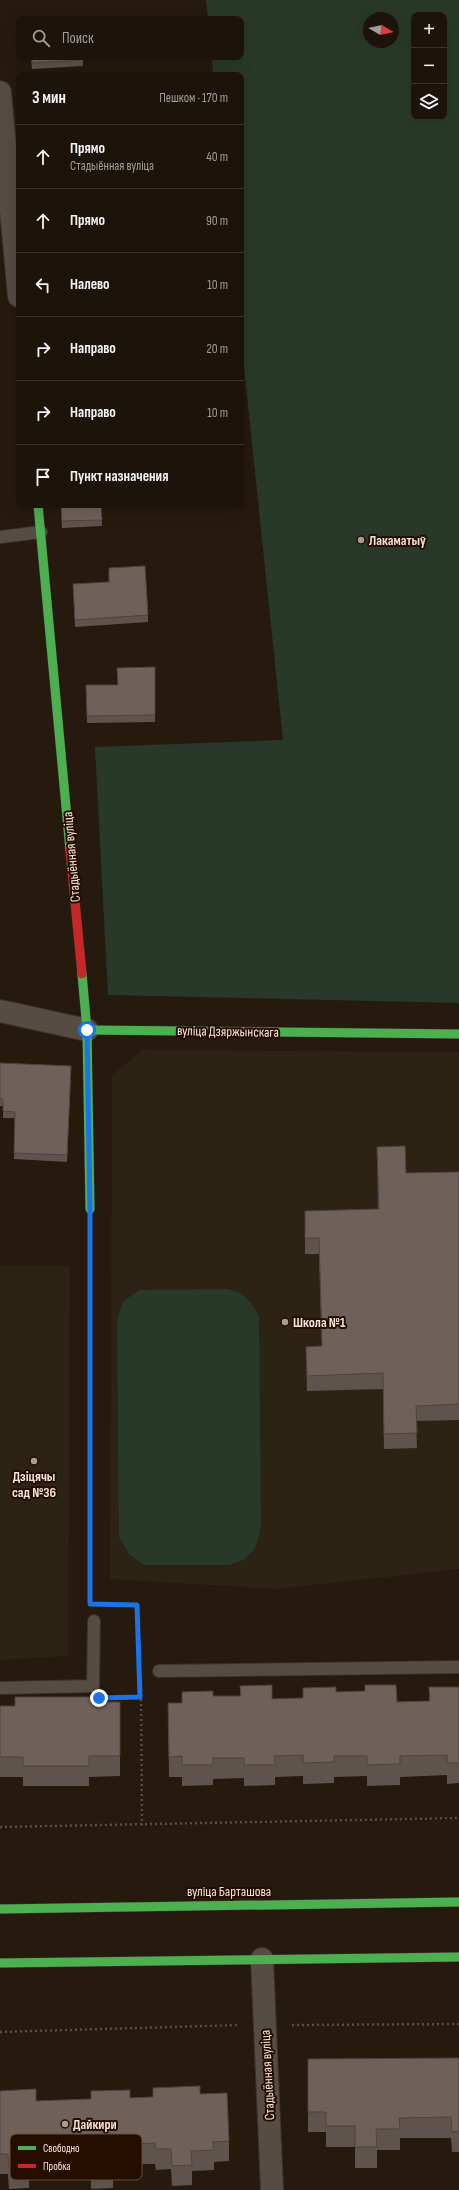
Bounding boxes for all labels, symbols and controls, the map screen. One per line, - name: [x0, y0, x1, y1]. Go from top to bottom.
- north arrow: [363, 12, 399, 48]
- map controls: [411, 12, 447, 120]
- button: +: [411, 12, 447, 48]
- search box: [16, 16, 244, 60]
- icon: search: [30, 27, 52, 49]
- text: Поиск: [62, 29, 94, 48]
- button: −: [411, 48, 447, 84]
- button: layers: [411, 84, 447, 120]
- text: 3 мин: [32, 88, 66, 108]
- text: Пешком · 170 m: [159, 90, 228, 106]
- text: Прямо: [70, 139, 105, 158]
- icon: ahead: [32, 146, 54, 168]
- text: 40 m: [206, 149, 228, 165]
- text: Стадыённая вуліца: [70, 158, 154, 174]
- icon: ahead: [32, 210, 54, 232]
- text: Прямо: [70, 211, 105, 230]
- text: 90 m: [206, 213, 228, 229]
- icon: left: [32, 274, 54, 296]
- text: Налево: [70, 275, 110, 294]
- text: 10 m: [207, 277, 228, 293]
- icon: right: [32, 338, 54, 360]
- text: Направо: [70, 339, 116, 358]
- text: 20 m: [206, 341, 228, 357]
- icon: right: [32, 402, 54, 424]
- text: Направо: [70, 403, 116, 422]
- text: 10 m: [207, 405, 228, 421]
- icon: arrive: [32, 466, 54, 488]
- text: Пункт назначения: [70, 467, 168, 486]
- place label: Лакаматыў: [369, 532, 426, 549]
- marker: Лакаматыў: [356, 535, 366, 545]
- street label: Стадыённая вуліца: [59, 811, 84, 903]
- route start: [78, 1021, 96, 1039]
- street label: вуліца Дзяржынскага: [177, 1022, 279, 1041]
- place label: Школа №1: [293, 1314, 346, 1331]
- marker: Школа №1: [280, 1317, 290, 1327]
- marker: Дзіцячы сад №36: [29, 1456, 39, 1466]
- place label: Дзіцячы сад №36: [12, 1468, 56, 1501]
- route end: [90, 1689, 108, 1707]
- street label: вуліца Барташова: [187, 1883, 271, 1900]
- street label: Стадыённая вуліца: [257, 2029, 278, 2121]
- place label: Дайкири: [73, 2116, 117, 2133]
- marker: Дайкири: [60, 2119, 70, 2129]
- legend: [10, 2134, 142, 2180]
- text: Свободно: [43, 2142, 80, 2155]
- text: Пробка: [43, 2160, 71, 2173]

